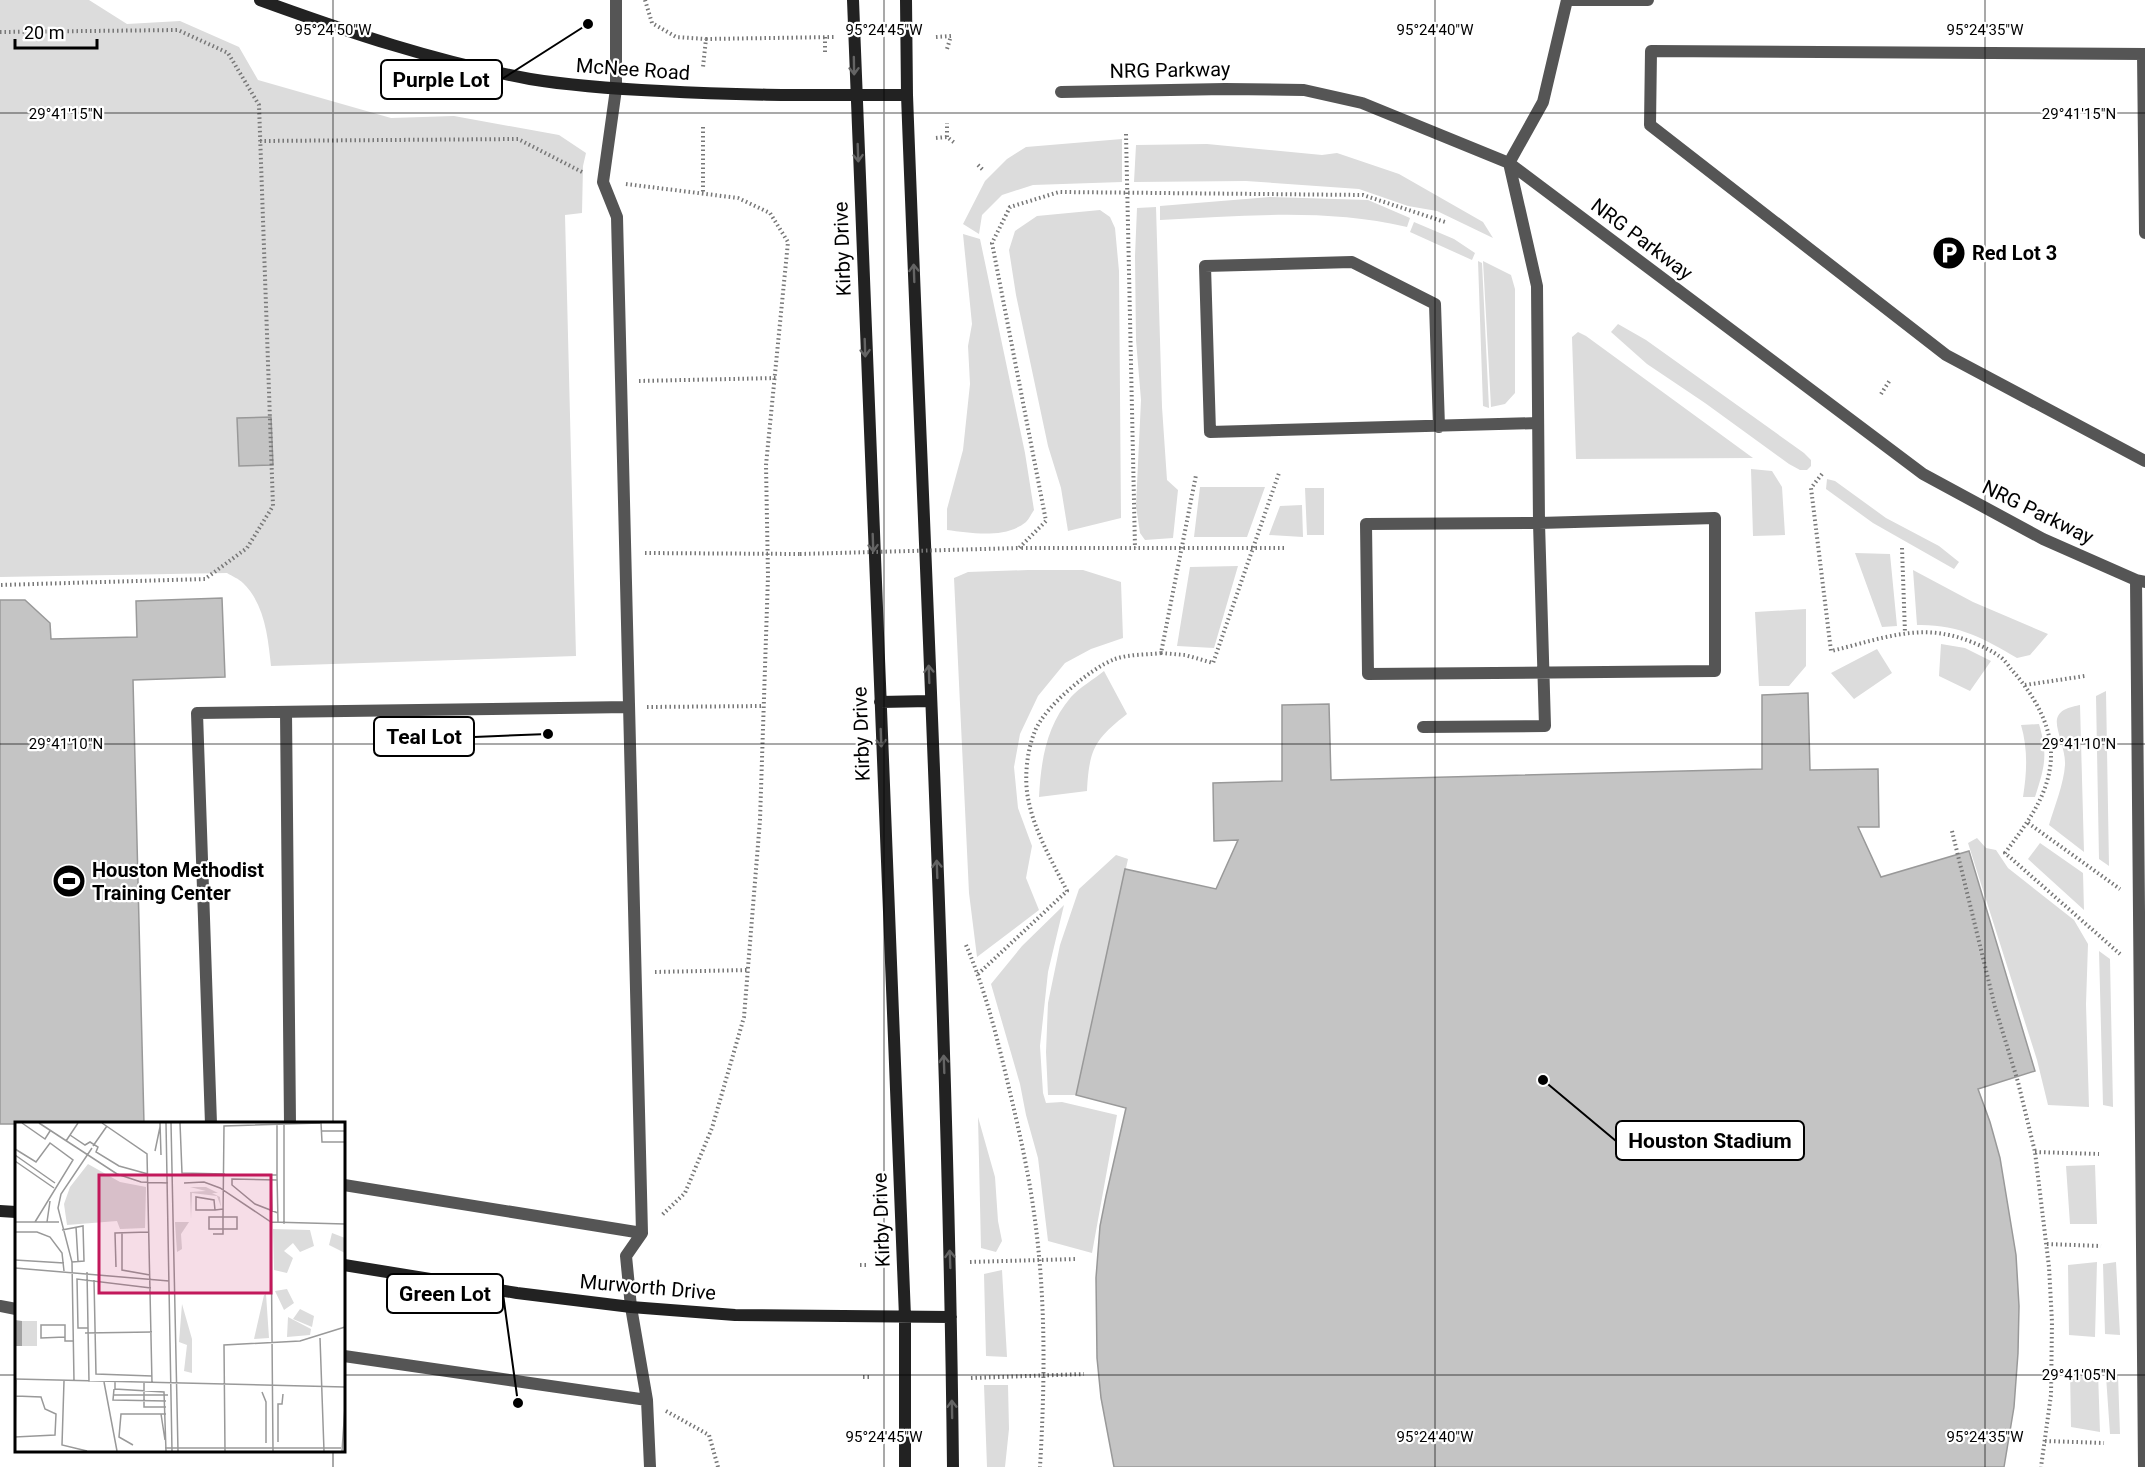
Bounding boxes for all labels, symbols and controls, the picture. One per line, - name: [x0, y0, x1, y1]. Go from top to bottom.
- scale bar: [15, 12, 98, 50]
- text: 95°24'50"W: [295, 21, 371, 39]
- text: 95°24'45"W: [846, 21, 922, 39]
- text: 95°24'40"W: [1397, 21, 1473, 39]
- text: 95°24'35"W: [1947, 21, 2023, 39]
- text: 20 m: [24, 22, 64, 43]
- street label: McNee Road: [575, 53, 691, 85]
- one-way arrow: [849, 56, 860, 76]
- street label: NRG Parkway: [1109, 57, 1231, 83]
- callout: Purple Lot: [381, 60, 502, 99]
- text: Purple Lot: [392, 68, 490, 92]
- text: 29°41'15"N: [29, 105, 103, 123]
- text: 29°41'15"N: [2042, 105, 2116, 123]
- one-way arrow: [852, 143, 863, 163]
- street label: NRG Parkway: [1587, 193, 1698, 285]
- street label: Kirby Drive: [828, 201, 856, 297]
- parking icon: Red Lot 3: [1931, 235, 1967, 271]
- place label: Red Lot 3: [1972, 241, 2057, 265]
- one-way arrow: [908, 264, 919, 284]
- one-way arrow: [860, 338, 871, 358]
- street label: NRG Parkway: [1978, 475, 2098, 549]
- one-way arrow: [868, 533, 879, 552]
- one-way arrow: [924, 665, 935, 685]
- street label: Kirby Drive: [847, 686, 875, 782]
- callout: Teal Lot: [374, 717, 474, 756]
- text: Teal Lot: [386, 725, 462, 749]
- one-way arrow: [875, 727, 887, 747]
- text: 29°41'10"N: [29, 735, 103, 753]
- text: 29°41'10"N: [2042, 735, 2116, 753]
- place label: Houston Methodist Training Center: [92, 858, 264, 905]
- one-way arrow: [931, 860, 942, 880]
- sports icon: Houston Methodist Training Center: [51, 863, 87, 899]
- one-way arrow: [938, 1055, 949, 1075]
- callout: Houston Stadium: [1616, 1121, 1804, 1160]
- inset map: [15, 1122, 345, 1452]
- text: Houston Stadium: [1628, 1129, 1792, 1153]
- street label: Kirby Drive: [867, 1172, 895, 1268]
- one-way arrow: [944, 1250, 955, 1270]
- street label: Murworth Drive: [579, 1269, 717, 1305]
- callout: Green Lot: [387, 1274, 503, 1313]
- text: Green Lot: [399, 1282, 491, 1306]
- text: 29°41'05"N: [2042, 1366, 2116, 1384]
- one-way arrow: [946, 1399, 958, 1419]
- text: 95°24'45"W: [846, 1428, 922, 1446]
- text: 95°24'40"W: [1397, 1428, 1473, 1446]
- text: 95°24'35"W: [1947, 1428, 2023, 1446]

